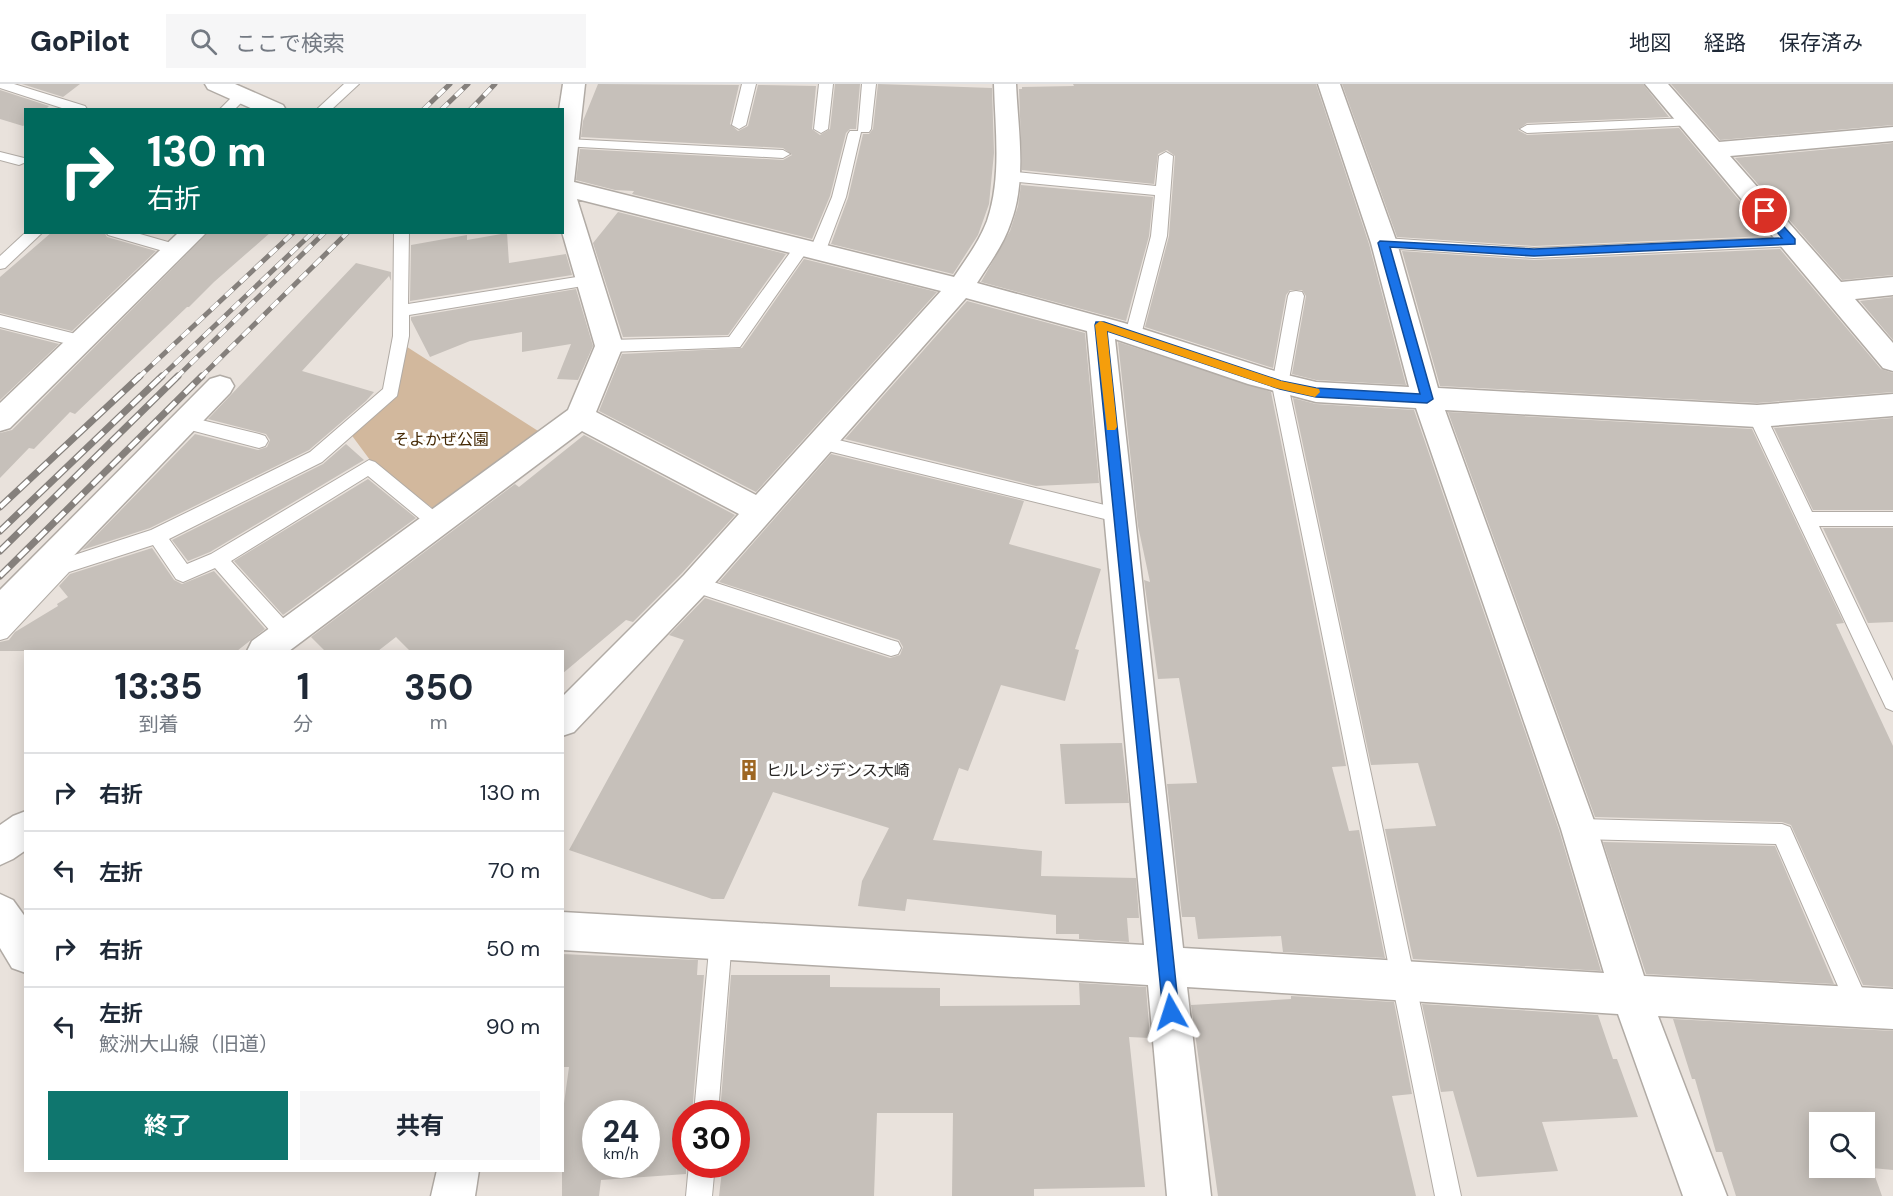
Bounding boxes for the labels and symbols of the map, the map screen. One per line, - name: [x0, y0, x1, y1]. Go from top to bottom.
- pin: [1739, 185, 1790, 236]
- park label: そよかぜ公園: [393, 429, 489, 450]
- building icon: ヒルレジデンス大崎: [737, 758, 761, 782]
- place label: ヒルレジデンス大崎: [766, 760, 910, 781]
- position arrow: [1139, 980, 1203, 1044]
- speed limit sign: 30: [672, 1100, 750, 1178]

